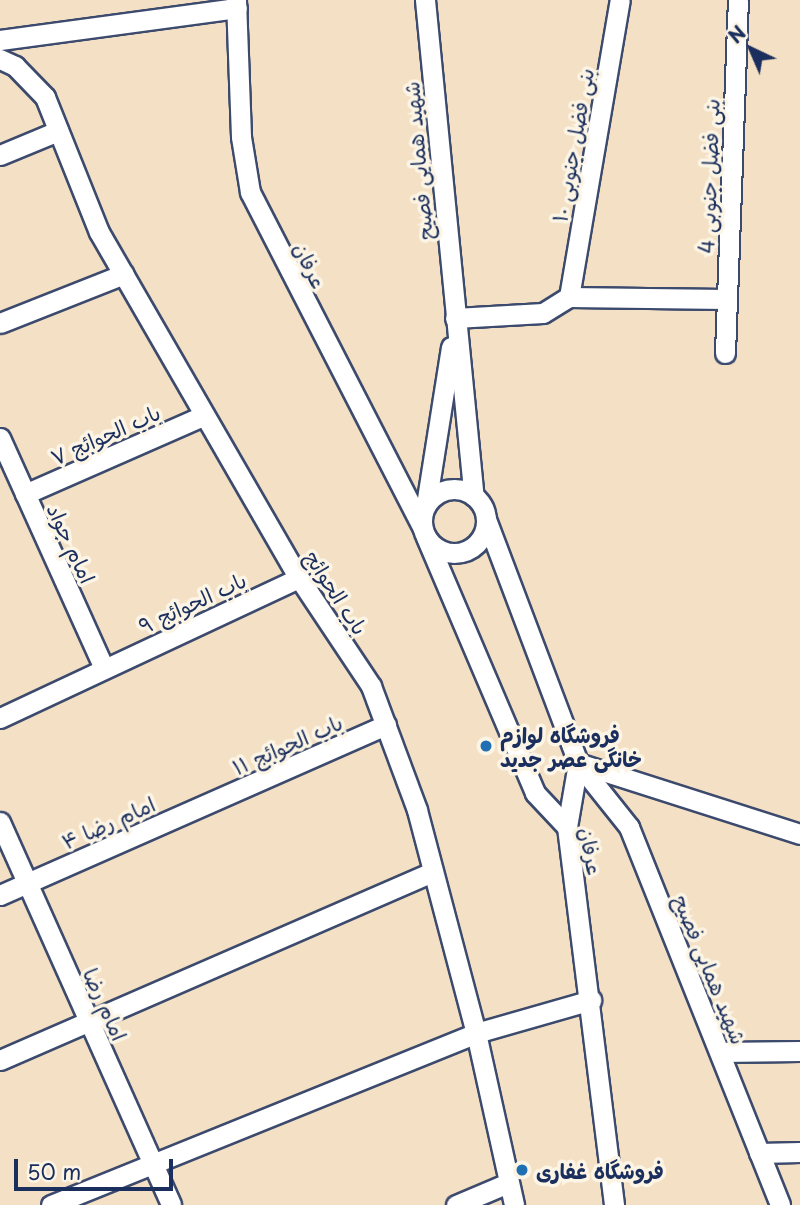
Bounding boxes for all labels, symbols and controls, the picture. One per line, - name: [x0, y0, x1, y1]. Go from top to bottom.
- north arrow: [716, 14, 786, 84]
- text: N: [721, 19, 752, 49]
- street label: بنی فضل جنوبی ۱۰: [546, 66, 598, 224]
- street label: شهید همایی فصیح: [398, 81, 436, 241]
- street label: بنی فضل جنوبی 4: [693, 98, 723, 254]
- street label: عرفان: [289, 238, 333, 292]
- street label: باب الحوائج ۷: [46, 399, 164, 469]
- street label: امام جواد: [43, 499, 101, 587]
- street label: باب الحوائج: [300, 545, 374, 639]
- street label: باب الحوائج ۹: [134, 566, 250, 638]
- street label: باب الحوائج ۱۱: [228, 709, 346, 779]
- place label: فروشگاه لوازم خانگی عصر جدید: [500, 721, 642, 771]
- marker: فروشگاه لوازم خانگی عصر جدید: [478, 738, 494, 754]
- street label: امام رضا ۴: [57, 790, 159, 854]
- street label: عرفان: [575, 825, 609, 877]
- street label: شهید همایی فصیح: [670, 891, 752, 1047]
- street label: امام رضا: [79, 964, 133, 1044]
- scale bar: [18, 1146, 177, 1190]
- text: 50 m: [27, 1155, 81, 1187]
- place label: فروشگاه غفاری: [536, 1157, 664, 1183]
- marker: فروشگاه غفاری: [514, 1162, 530, 1178]

